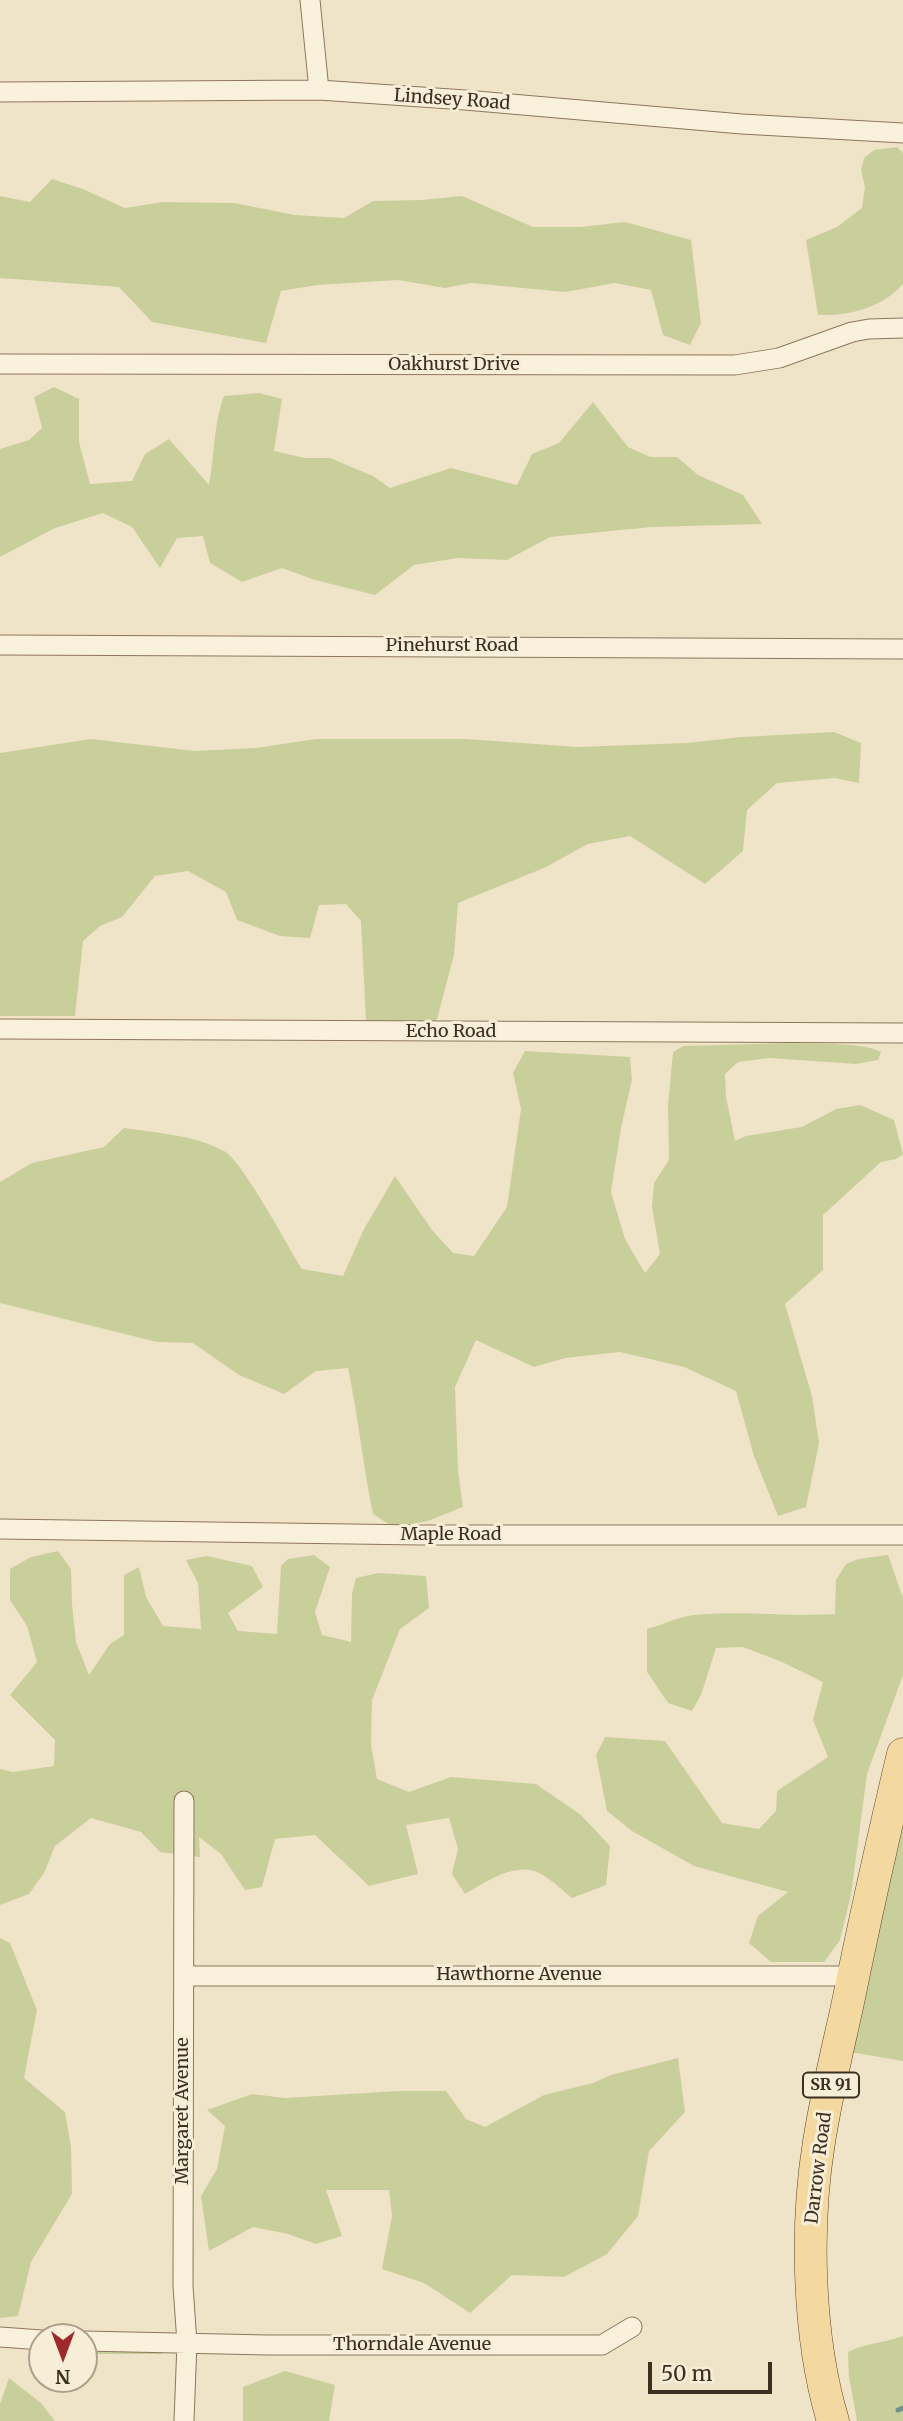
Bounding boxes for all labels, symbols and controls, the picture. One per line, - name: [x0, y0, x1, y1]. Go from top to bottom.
- street label: Lindsey Road: [393, 85, 511, 115]
- street label: Oakhurst Drive: [388, 354, 520, 376]
- street label: Pinehurst Road: [386, 635, 518, 657]
- street label: Echo Road: [406, 1021, 496, 1043]
- street label: Maple Road: [400, 1524, 502, 1546]
- street label: Hawthorne Avenue: [436, 1964, 602, 1986]
- street label: Margaret Avenue: [172, 2037, 194, 2185]
- road number: SR 91: [803, 2072, 859, 2098]
- street label: Darrow Road: [801, 2111, 837, 2225]
- north arrow: [28, 2323, 98, 2393]
- street label: Thorndale Avenue: [333, 2334, 491, 2356]
- scale bar: [651, 2348, 775, 2392]
- text: 50 m: [661, 2360, 712, 2387]
- text: N: [56, 2365, 71, 2389]

